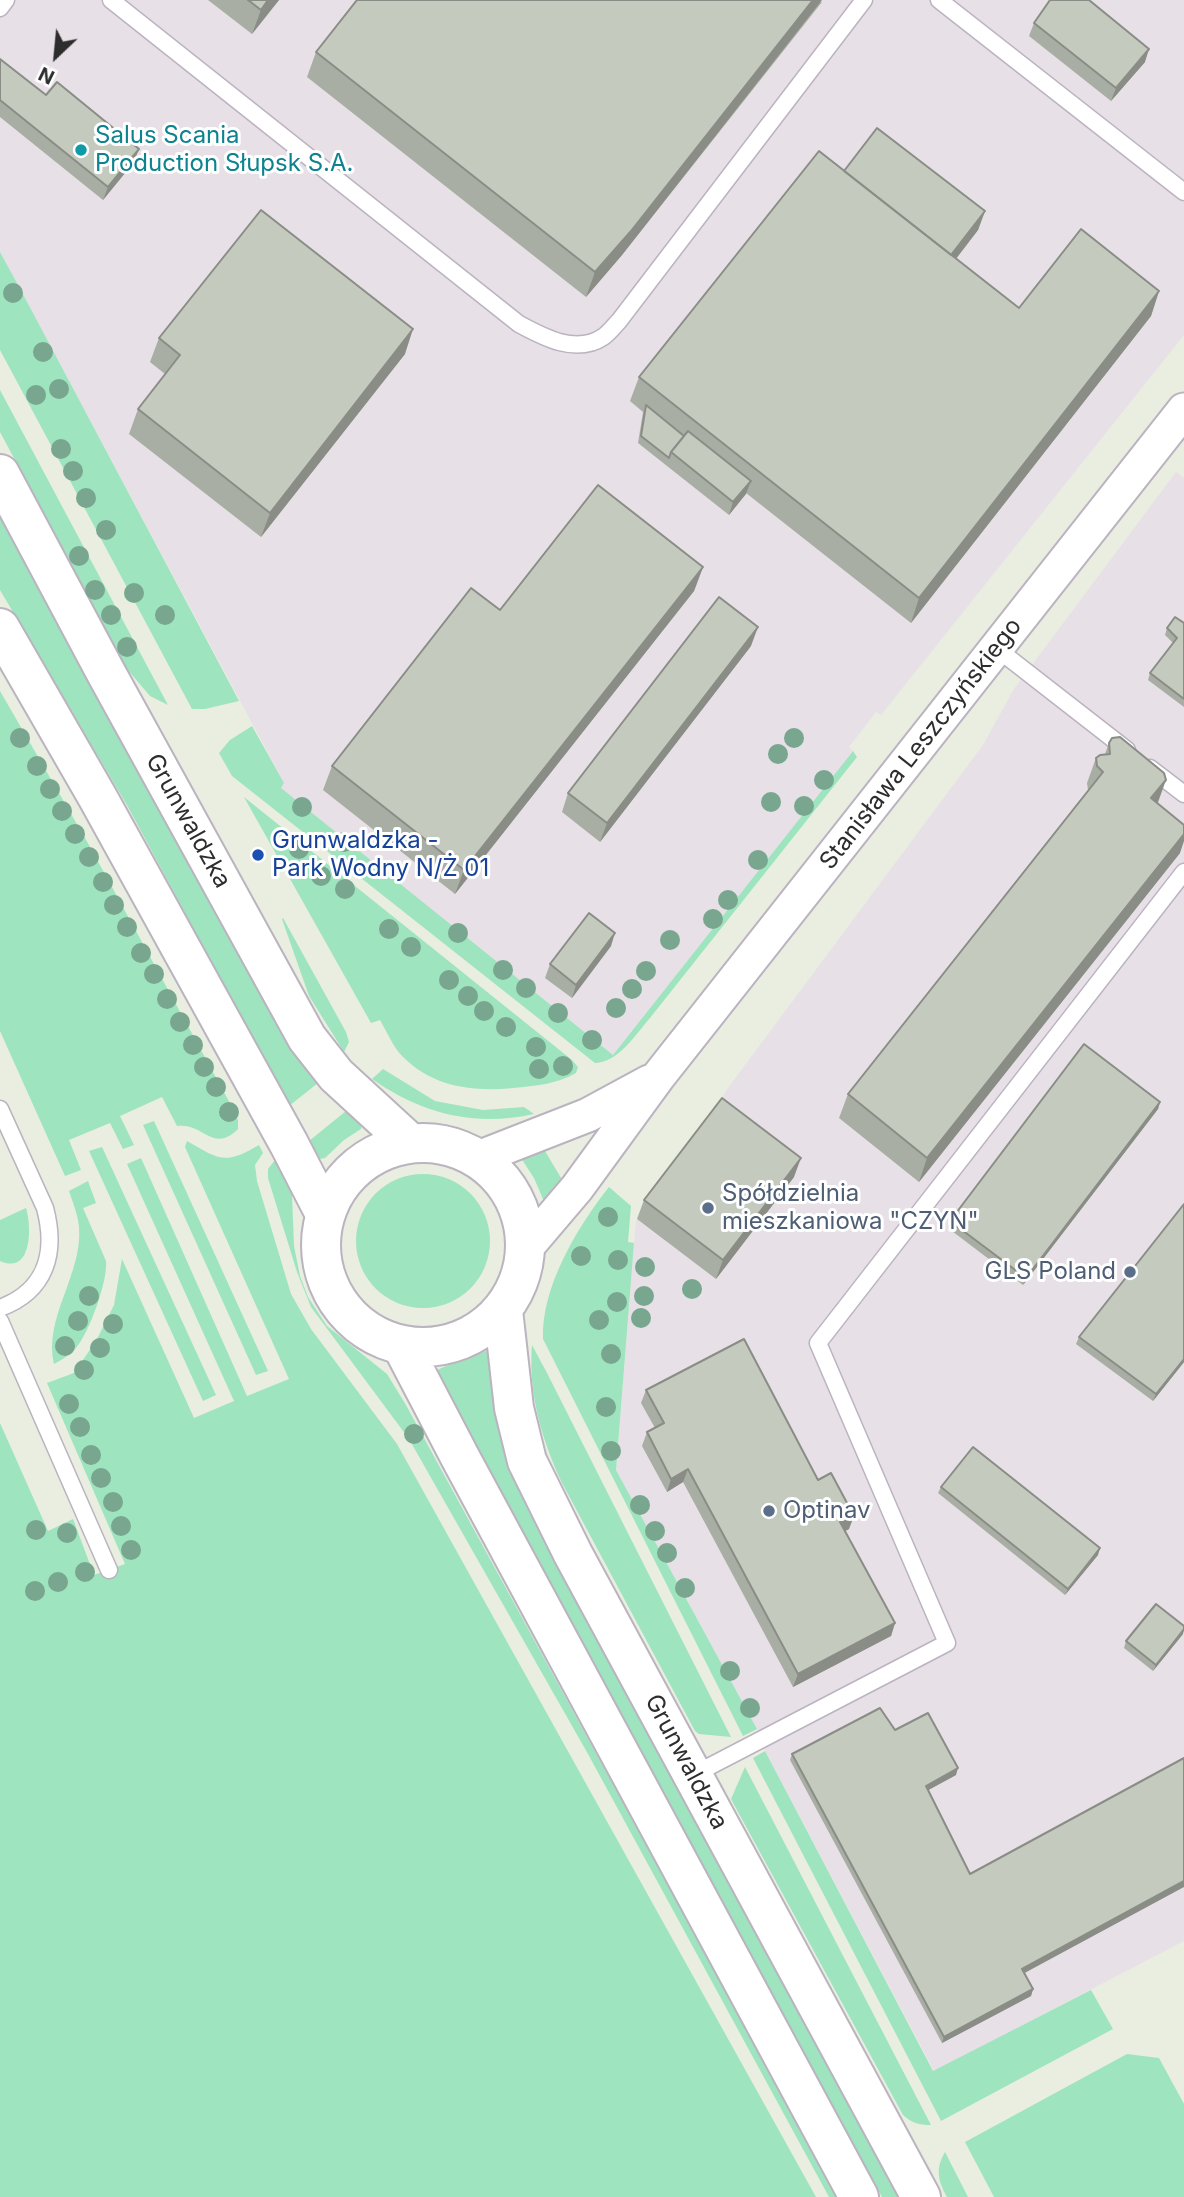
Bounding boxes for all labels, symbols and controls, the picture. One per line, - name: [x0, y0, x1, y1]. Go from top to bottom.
- north arrow: [21, 21, 91, 91]
- text: N: [35, 62, 58, 89]
- place label: Salus Scania Production Słupsk S.A.: [95, 122, 353, 178]
- marker: Salus Scania Production Słupsk S.A.: [73, 142, 89, 158]
- street label: Stanisława Leszczyńskiego: [814, 613, 1028, 875]
- street label: Grunwaldzka: [139, 749, 237, 893]
- place label: Grunwaldzka - Park Wodny N/Ż 01: [272, 827, 489, 883]
- marker: Grunwaldzka - Park Wodny N/Ż 01: [250, 847, 266, 863]
- place label: Spółdzielnia mieszkaniowa "CZYN": [722, 1180, 979, 1236]
- marker: Spółdzielnia mieszkaniowa "CZYN": [700, 1200, 716, 1216]
- place label: GLS Poland: [985, 1258, 1116, 1286]
- marker: GLS Poland: [1122, 1264, 1138, 1280]
- place label: Optinav: [783, 1497, 871, 1525]
- marker: Optinav: [761, 1503, 777, 1519]
- street label: Grunwaldzka: [638, 1690, 734, 1834]

